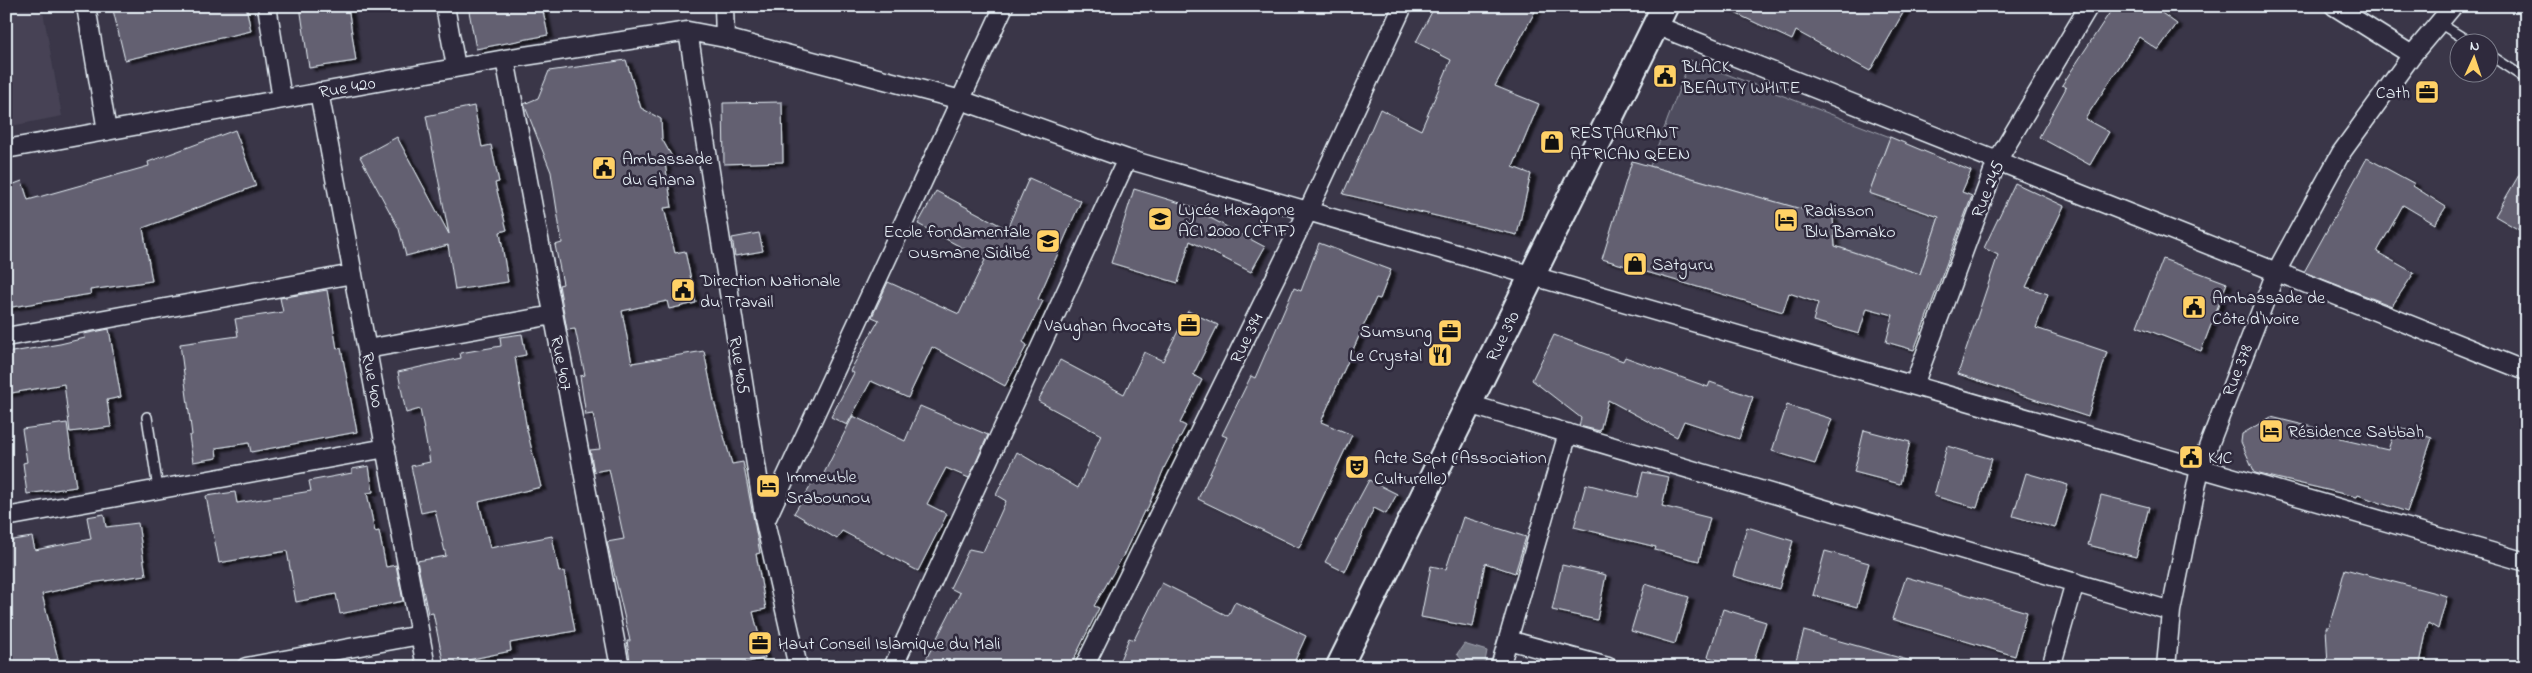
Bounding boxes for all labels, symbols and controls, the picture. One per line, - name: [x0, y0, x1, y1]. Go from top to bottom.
- north arrow: [2450, 32, 2500, 82]
- text: N: [2469, 36, 2480, 57]
- place label: BLACK BEAUTY WHITE: [1681, 55, 1801, 102]
- public building icon: BLACK BEAUTY WHITE: [1652, 63, 1678, 89]
- street label: Rue 420: [317, 71, 378, 107]
- office icon: Cath: [2414, 79, 2440, 105]
- place label: Cath: [2376, 81, 2410, 107]
- place label: RESTAURANT AFRICAN QEEN: [1570, 121, 1690, 168]
- shop icon: RESTAURANT AFRICAN QEEN: [1539, 129, 1565, 155]
- place label: Ambassade du Ghana: [622, 147, 713, 194]
- public building icon: Ambassade du Ghana: [591, 155, 617, 181]
- street label: Rue 245: [1966, 157, 2012, 222]
- place label: Lycée Hexagone ACI 2000 (CFIF): [1178, 198, 1295, 245]
- place label: Radisson Blu Bamako: [1803, 199, 1896, 246]
- school or university icon: Lycée Hexagone ACI 2000 (CFIF): [1147, 206, 1173, 232]
- hotel icon: Radisson Blu Bamako: [1773, 207, 1799, 233]
- place label: Ecole fondamentale Ousmane Sidibé: [884, 220, 1031, 267]
- school or university icon: Ecole fondamentale Ousmane Sidibé: [1035, 228, 1061, 254]
- shop icon: Satguru: [1622, 251, 1648, 277]
- place label: Satguru: [1652, 253, 1714, 280]
- place label: Direction Nationale du Travail: [699, 269, 841, 316]
- public building icon: Direction Nationale du Travail: [670, 277, 696, 303]
- place label: Ambassade de Côte d'Ivoire: [2212, 286, 2326, 333]
- public building icon: Ambassade de Côte d'Ivoire: [2181, 294, 2207, 320]
- street label: Rue 390: [1481, 307, 1528, 367]
- street label: Rue 394: [1224, 309, 1271, 368]
- office icon: Vaughan Avocats: [1176, 312, 1202, 338]
- place label: Vaughan Avocats: [1043, 314, 1172, 341]
- office icon: Sumsung: [1437, 318, 1463, 344]
- place label: Sumsung: [1360, 320, 1432, 347]
- street label: Rue 407: [542, 334, 578, 394]
- street label: Rue 405: [721, 335, 755, 396]
- street label: Rue 378: [2217, 340, 2261, 401]
- restaurant icon: Le Crystal: [1427, 342, 1453, 368]
- place label: Le Crystal: [1349, 344, 1422, 370]
- street label: Rue 400: [353, 351, 389, 410]
- hotel icon: Résidence Sabbah: [2258, 418, 2284, 444]
- place label: Résidence Sabbah: [2288, 420, 2424, 446]
- public building icon: K1C: [2178, 444, 2204, 470]
- place label: Acte Sept (Association Culturelle): [1374, 446, 1547, 493]
- place label: K1C: [2208, 446, 2232, 472]
- theatre icon: Acte Sept (Association Culturelle): [1344, 454, 1370, 480]
- place label: Immeuble Srabounou: [786, 465, 870, 512]
- hotel icon: Immeuble Srabounou: [755, 473, 781, 499]
- office icon: Haut Conseil Islamique du Mali: [747, 630, 773, 656]
- place label: Haut Conseil Islamique du Mali: [778, 632, 1000, 658]

